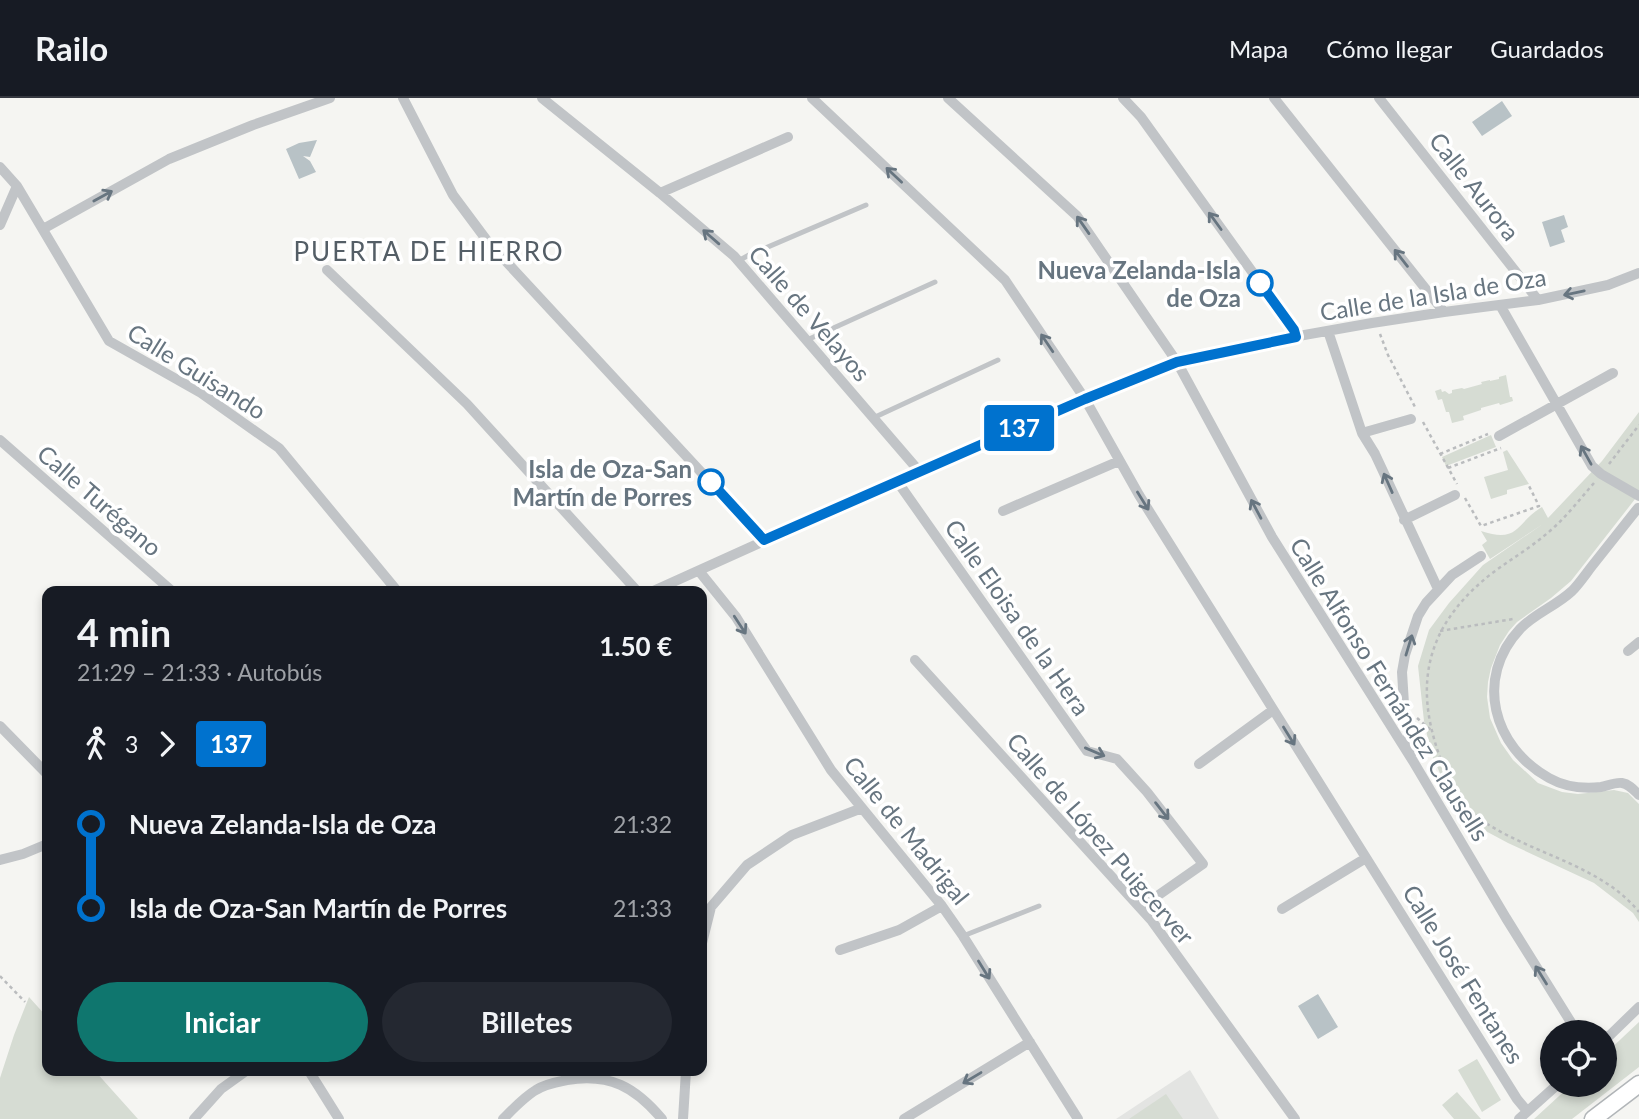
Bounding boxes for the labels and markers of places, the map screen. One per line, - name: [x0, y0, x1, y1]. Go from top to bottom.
- place label: Nueva Zelanda-Isla de Oza: [1038, 255, 1241, 312]
- marker: Nueva Zelanda-Isla de Oza: [1247, 270, 1273, 296]
- place label: Isla de Oza-San Martín de Porres: [512, 454, 692, 511]
- marker: Isla de Oza-San Martín de Porres: [698, 469, 724, 495]

